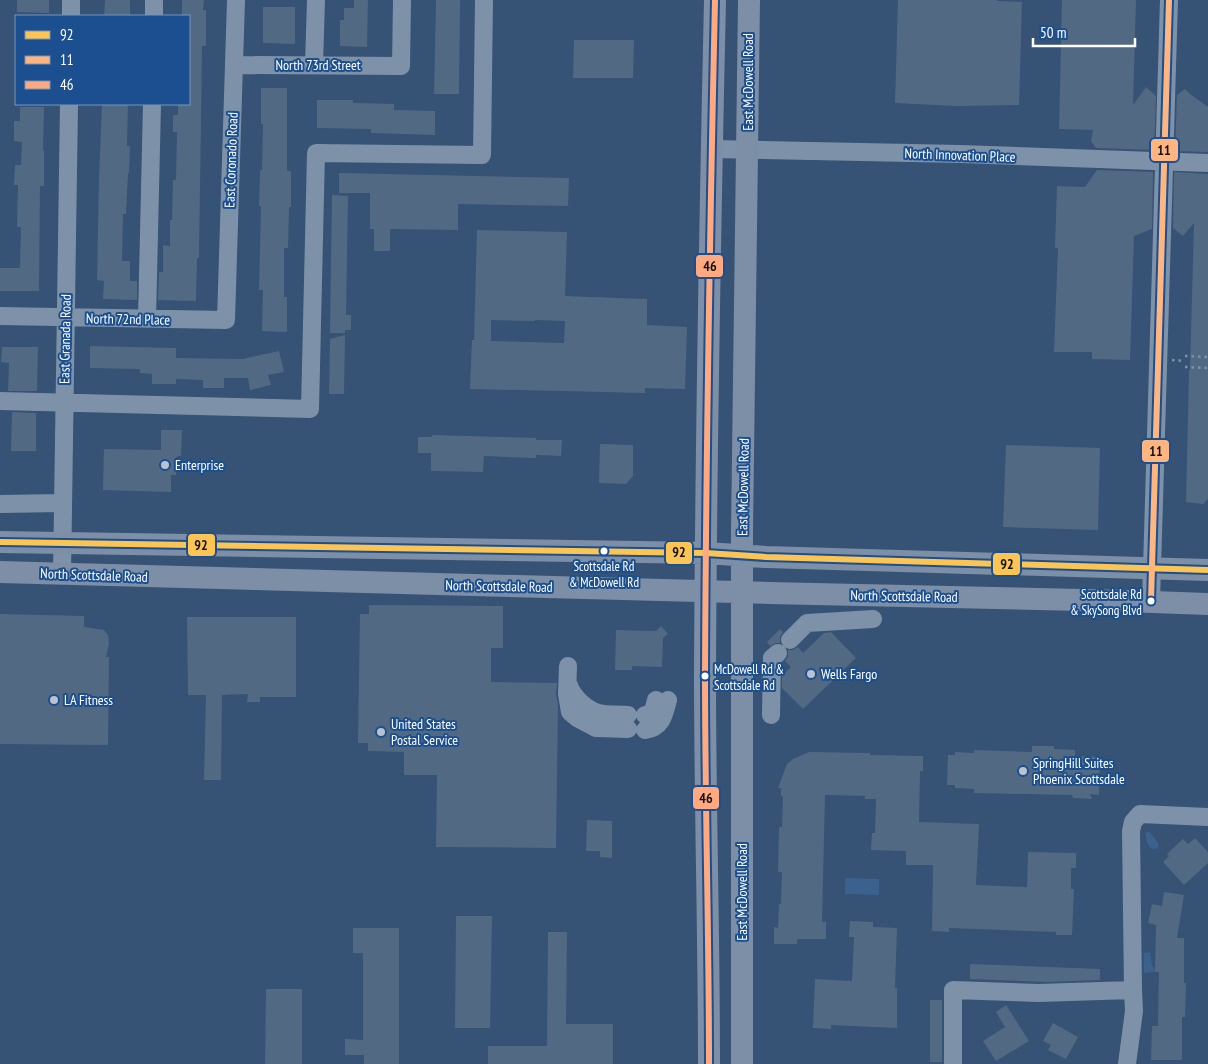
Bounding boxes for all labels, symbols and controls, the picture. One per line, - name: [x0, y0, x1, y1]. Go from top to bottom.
- legend: [15, 15, 190, 105]
- scale bar: [1033, 15, 1136, 47]
- text: 50 m: [1040, 23, 1066, 42]
- text: 92: [60, 25, 74, 44]
- street label: East McDowell Road: [739, 33, 757, 131]
- text: 11: [60, 50, 74, 69]
- street label: North 73rd Street: [275, 56, 361, 74]
- text: 46: [60, 75, 74, 94]
- street label: East Coronado Road: [220, 112, 242, 208]
- line badge: 11: [1150, 138, 1179, 162]
- text: 11: [1157, 141, 1171, 159]
- street label: North Innovation Place: [904, 144, 1016, 166]
- line badge: 46: [695, 254, 724, 278]
- text: 46: [703, 257, 717, 275]
- street label: East Granada Road: [55, 294, 75, 384]
- street label: North 72nd Place: [86, 309, 170, 329]
- street label: East McDowell Road: [733, 438, 753, 536]
- line badge: 11: [1141, 439, 1170, 463]
- text: 11: [1149, 442, 1163, 460]
- place label: Enterprise: [175, 456, 224, 474]
- marker: Enterprise: [159, 459, 171, 471]
- line badge: 92: [187, 533, 216, 557]
- text: 92: [194, 536, 208, 554]
- line badge: 92: [665, 541, 693, 565]
- text: 92: [672, 543, 686, 561]
- marker: Scottsdale Rd & McDowell Rd: [599, 546, 609, 556]
- line badge: 92: [992, 552, 1021, 576]
- text: 92: [1000, 555, 1014, 573]
- place label: Scottsdale Rd & McDowell Rd: [569, 558, 639, 591]
- street label: North Scottsdale Road: [40, 564, 148, 586]
- street label: North Scottsdale Road: [445, 576, 553, 596]
- street label: North Scottsdale Road: [850, 586, 958, 606]
- place label: Scottsdale Rd & SkySong Blvd: [1070, 586, 1142, 619]
- marker: Scottsdale Rd & SkySong Blvd: [1146, 596, 1156, 606]
- place label: McDowell Rd & Scottsdale Rd: [714, 661, 784, 694]
- place label: Wells Fargo: [821, 665, 877, 683]
- marker: Wells Fargo: [805, 668, 817, 680]
- marker: McDowell Rd & Scottsdale Rd: [700, 671, 710, 681]
- place label: LA Fitness: [64, 691, 113, 709]
- marker: LA Fitness: [48, 694, 60, 706]
- place label: United States Postal Service: [391, 715, 458, 749]
- marker: United States Postal Service: [375, 726, 387, 738]
- place label: SpringHill Suites Phoenix Scottsdale: [1033, 754, 1125, 788]
- marker: SpringHill Suites Phoenix Scottsdale: [1017, 765, 1029, 777]
- line badge: 46: [692, 786, 720, 810]
- text: 46: [699, 789, 713, 807]
- street label: East McDowell Road: [733, 843, 751, 941]

